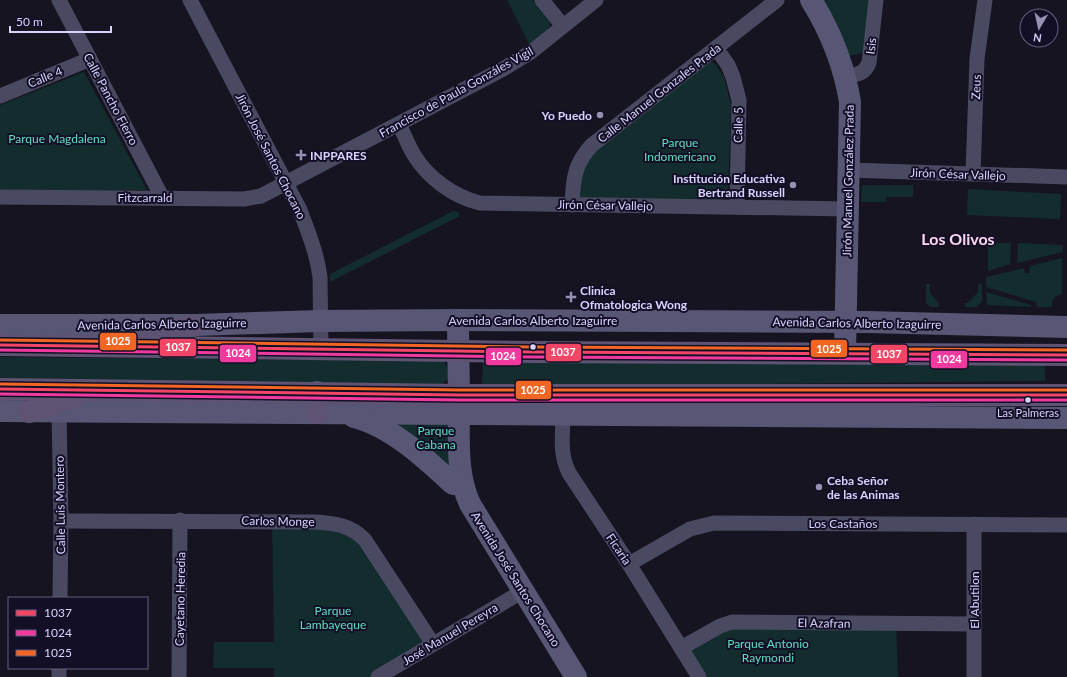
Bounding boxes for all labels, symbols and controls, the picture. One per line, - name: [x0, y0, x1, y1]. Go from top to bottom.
- scale bar: [10, 8, 111, 34]
- north arrow: [1019, 8, 1059, 48]
- text: 50 m: [16, 14, 43, 29]
- text: N: [1032, 31, 1043, 45]
- street label: Isis: [863, 37, 879, 55]
- street label: Calle Manuel Gonzales Prada: [594, 40, 724, 146]
- street label: Francisco de Paula Gonzáles Vigil: [376, 43, 536, 141]
- street label: Calle Pancho Fierro: [80, 50, 142, 148]
- street label: Calle 4: [25, 63, 65, 91]
- street label: Zeus: [968, 74, 984, 100]
- street label: Jirón José Santos Chocano: [233, 90, 309, 222]
- street label: Jirón Manuel González Prada: [839, 105, 857, 257]
- street label: Calle 5: [730, 107, 746, 143]
- place label: Yo Puedo: [540, 108, 592, 123]
- marker: Yo Puedo: [595, 110, 605, 120]
- park label: Parque Magdalena: [8, 131, 106, 146]
- park label: Parque Indomericano: [644, 135, 716, 164]
- place label: INPPARES: [310, 148, 367, 163]
- marker: INPPARES: [295, 149, 307, 161]
- street label: Jirón César Vallejo: [910, 165, 1006, 183]
- place label: Institución Educativa Bertrand Russell: [673, 171, 785, 200]
- marker: Institución Educativa Bertrand Russell: [788, 180, 798, 190]
- street label: Fitzcarrald: [117, 190, 173, 205]
- street label: Jirón César Vallejo: [557, 197, 653, 213]
- district label: Los Olivos: [921, 229, 995, 248]
- place label: Clinica Ofmatologica Wong: [580, 283, 688, 312]
- marker: Clinica Ofmatologica Wong: [565, 291, 577, 303]
- street label: Avenida Carlos Alberto Izaguirre: [449, 313, 617, 328]
- street label: Avenida Carlos Alberto Izaguirre: [772, 314, 942, 332]
- street label: Avenida Carlos Alberto Izaguirre: [77, 315, 247, 333]
- line badge: 1025: [99, 332, 137, 351]
- text: 1025: [105, 334, 131, 347]
- line badge: 1037: [159, 338, 197, 357]
- line badge: 1025: [810, 339, 848, 358]
- text: 1037: [165, 340, 191, 353]
- unlabelled marker: [528, 342, 538, 352]
- text: 1025: [816, 342, 842, 355]
- line badge: 1037: [545, 343, 582, 362]
- line badge: 1024: [219, 344, 257, 363]
- line badge: 1037: [870, 344, 908, 364]
- text: 1037: [550, 345, 576, 358]
- text: 1024: [225, 346, 251, 359]
- line badge: 1024: [485, 347, 522, 366]
- text: 1037: [876, 347, 902, 360]
- text: 1024: [490, 349, 516, 362]
- line badge: 1024: [930, 350, 968, 369]
- text: 1024: [936, 352, 962, 365]
- line badge: 1025: [515, 380, 552, 400]
- text: 1025: [520, 383, 546, 396]
- marker: Las Palmeras: [1023, 395, 1033, 405]
- place label: Las Palmeras: [997, 406, 1059, 419]
- park label: Parque Cabana: [416, 423, 456, 452]
- street label: Calle Luis Montero: [52, 455, 68, 554]
- place label: Ceba Señor de las Animas: [827, 473, 900, 502]
- marker: Ceba Señor de las Animas: [814, 482, 824, 492]
- street label: Avenida José Santos Chocano: [468, 509, 564, 649]
- street label: Carlos Monge: [241, 513, 315, 529]
- street label: Los Castaños: [809, 516, 877, 531]
- street label: Ficaria: [603, 530, 635, 568]
- street label: Cayetano Heredia: [172, 552, 188, 646]
- street label: El Abutilon: [967, 571, 982, 629]
- legend: [8, 597, 148, 669]
- street label: José Manuel Pereyra: [400, 600, 501, 668]
- park label: Parque Lambayeque: [300, 603, 366, 632]
- text: 1037: [44, 605, 72, 620]
- street label: El Azafran: [797, 615, 851, 631]
- text: 1024: [44, 625, 72, 640]
- park label: Parque Antonio Raymondi: [727, 636, 809, 665]
- text: 1025: [44, 645, 72, 660]

